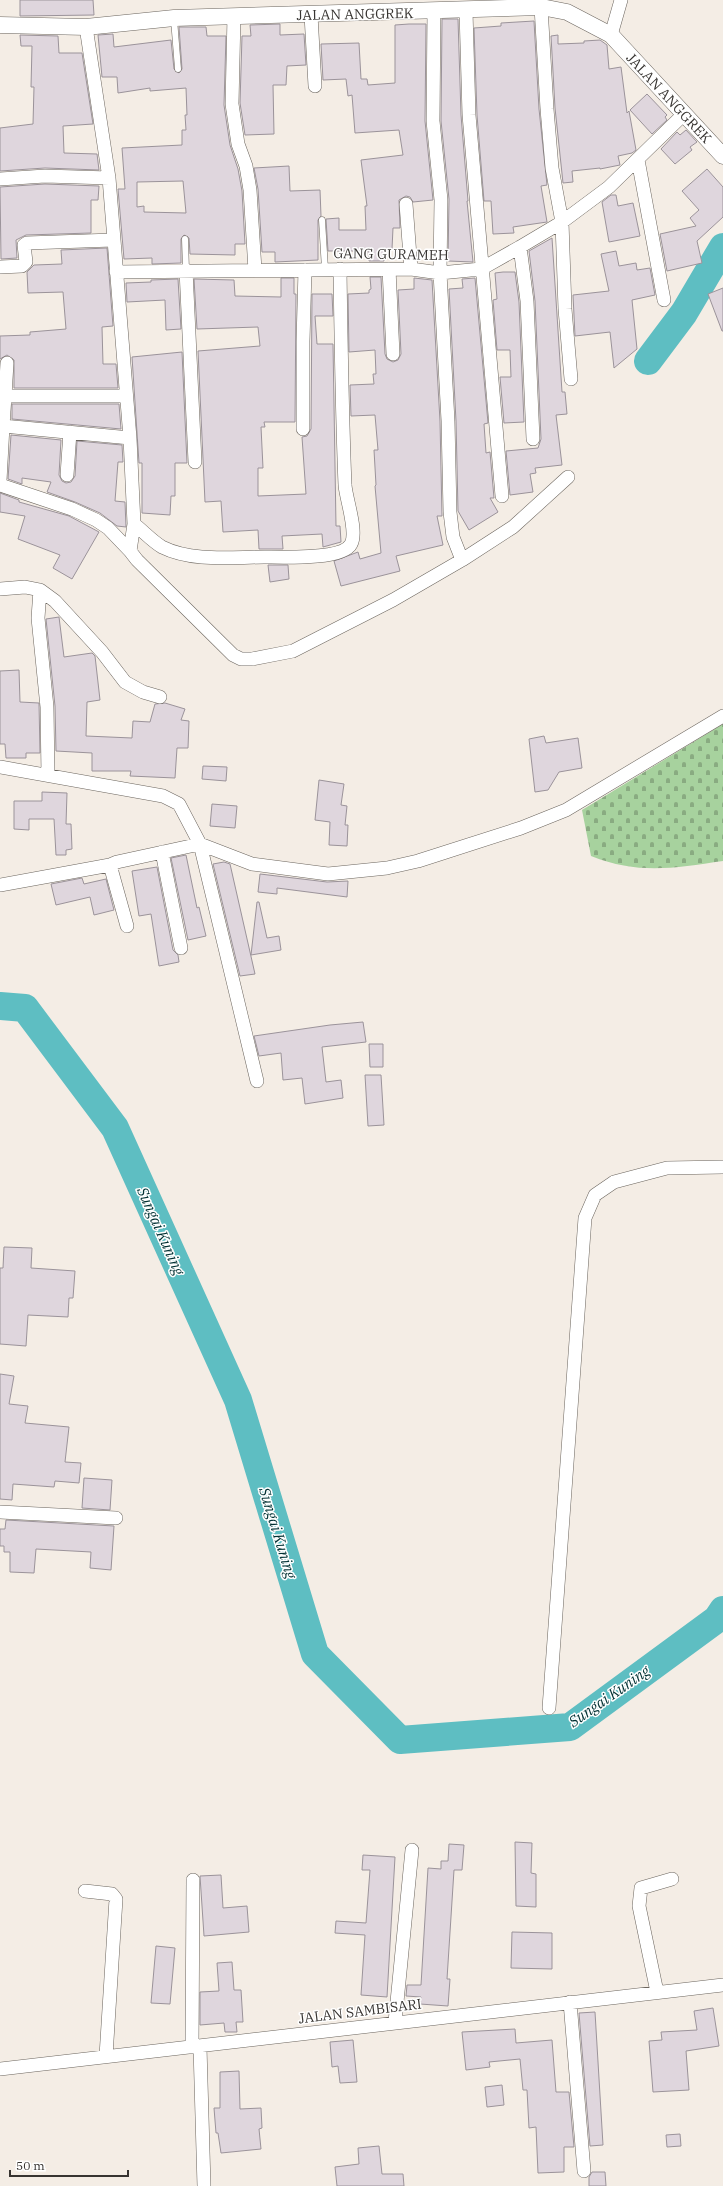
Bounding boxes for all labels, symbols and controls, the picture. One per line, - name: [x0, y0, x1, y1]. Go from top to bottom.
- street label: JALAN ANGGREK: [296, 4, 414, 24]
- street label: JALAN ANGGREK: [622, 49, 716, 147]
- street label: GANG GURAMEH: [333, 244, 449, 264]
- water label: Sungai Kuning: [133, 1183, 189, 1279]
- water label: Sungai Kuning: [255, 1484, 301, 1582]
- water label: Sungai Kuning: [564, 1661, 654, 1732]
- street label: JALAN SAMBISARI: [297, 1994, 423, 2027]
- scale bar: [10, 2152, 128, 2178]
- text: 50 m: [16, 2158, 45, 2173]

